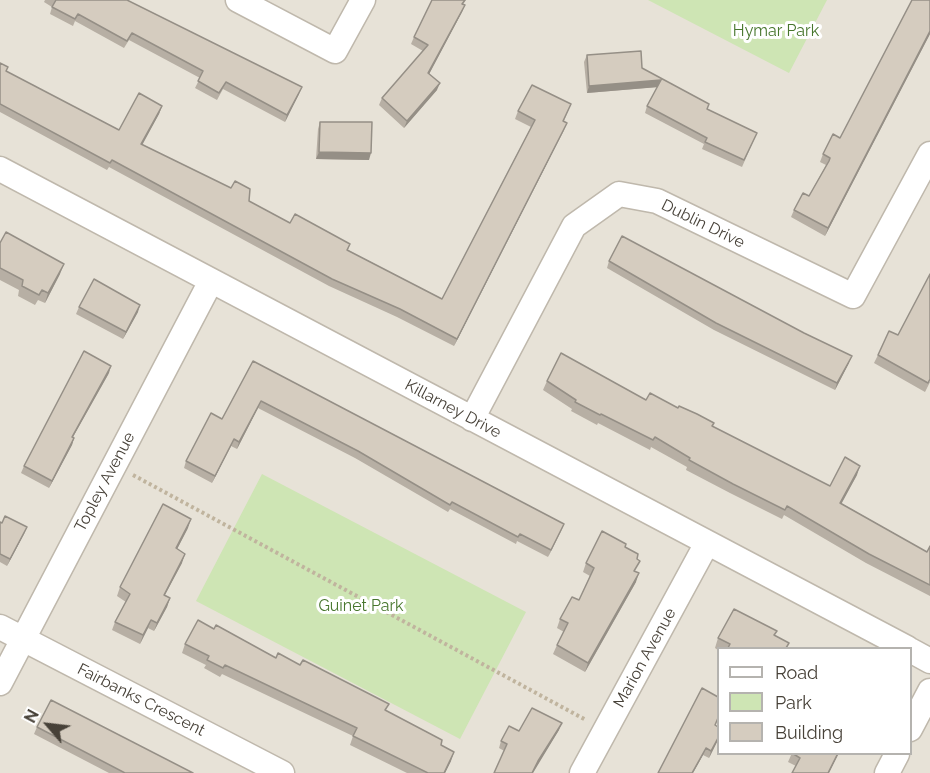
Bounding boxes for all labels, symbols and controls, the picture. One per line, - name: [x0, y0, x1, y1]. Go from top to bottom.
- park label: Hymar Park: [733, 21, 819, 41]
- street label: Dublin Drive: [658, 196, 748, 252]
- street label: Killarney Drive: [402, 376, 504, 442]
- street label: Topley Avenue: [71, 429, 139, 535]
- park label: Guinet Park: [318, 596, 404, 616]
- street label: Marion Avenue: [610, 605, 680, 711]
- legend: [717, 647, 912, 755]
- street label: Fairbanks Crescent: [74, 660, 208, 740]
- text: Road: [775, 662, 818, 683]
- text: Park: [775, 692, 812, 713]
- north arrow: [18, 695, 78, 755]
- text: N: [20, 706, 43, 726]
- text: Building: [775, 722, 843, 743]

